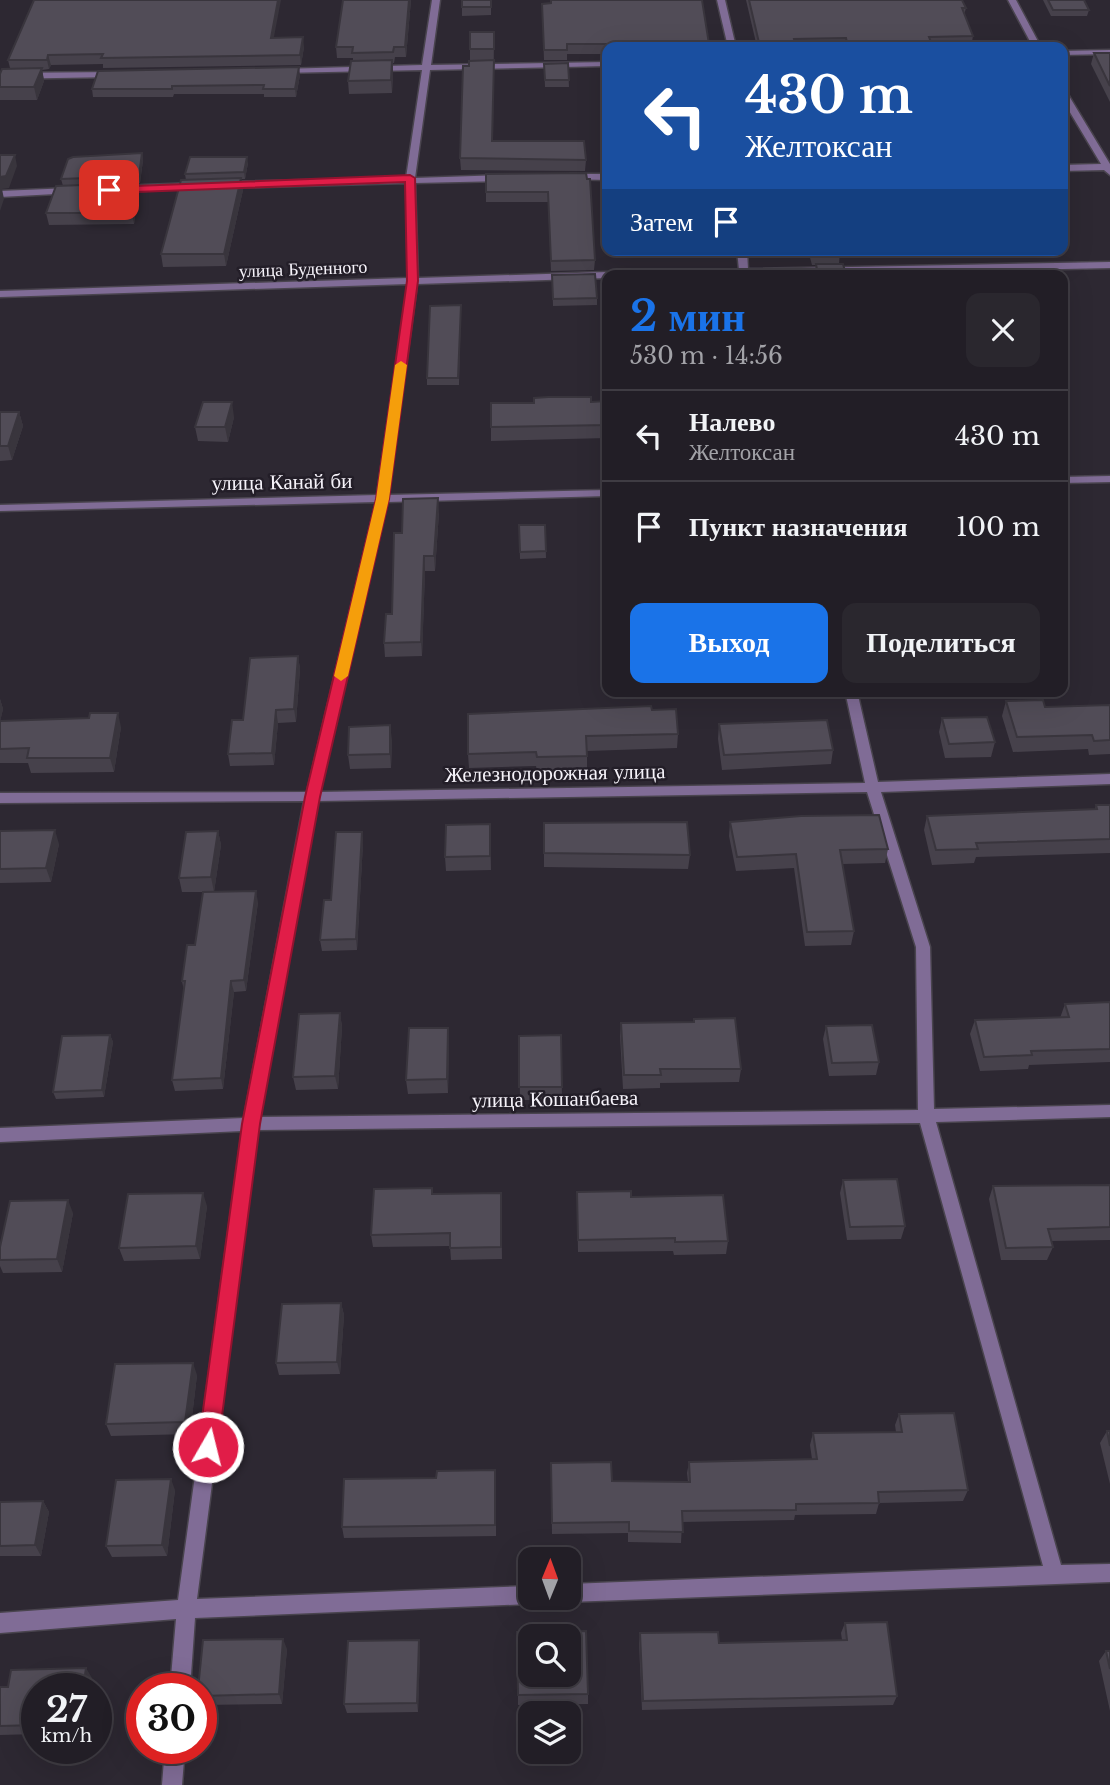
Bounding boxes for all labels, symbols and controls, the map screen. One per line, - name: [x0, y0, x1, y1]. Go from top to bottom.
- text: 430 m: [745, 65, 913, 126]
- icon: left: [630, 70, 721, 161]
- text: Желтоксан: [745, 126, 892, 166]
- pin: [79, 160, 139, 220]
- icon: arrive: [90, 171, 128, 209]
- icon: arrive: [707, 203, 745, 241]
- text: Затем: [630, 206, 693, 238]
- street label: улица Буденного: [238, 256, 368, 282]
- text: 2 мин: [630, 290, 746, 342]
- button: close: [966, 293, 1040, 367]
- text: 530 m · 14:56: [630, 342, 783, 370]
- text: Налево: [689, 406, 775, 438]
- icon: left: [630, 417, 668, 455]
- text: 430 m: [955, 420, 1040, 452]
- text: Желтоксан: [689, 438, 795, 466]
- street label: улица Канай би: [211, 468, 353, 496]
- icon: arrive: [630, 508, 668, 546]
- text: Пункт назначения: [689, 511, 907, 543]
- text: 100 m: [956, 511, 1040, 543]
- button: Выход: [630, 603, 828, 683]
- button: Поделиться: [842, 603, 1040, 683]
- street label: Железнодорожная улица: [444, 758, 666, 788]
- street label: улица Кошанбаева: [472, 1085, 639, 1113]
- position arrow: [171, 1410, 245, 1484]
- north arrow: [518, 1547, 581, 1610]
- map controls: [518, 1547, 581, 1764]
- button: search: [518, 1624, 581, 1687]
- speed limit sign: 30: [126, 1673, 217, 1764]
- text: 27: [46, 1688, 87, 1731]
- button: layers: [518, 1701, 581, 1764]
- text: km/h: [41, 1725, 92, 1747]

